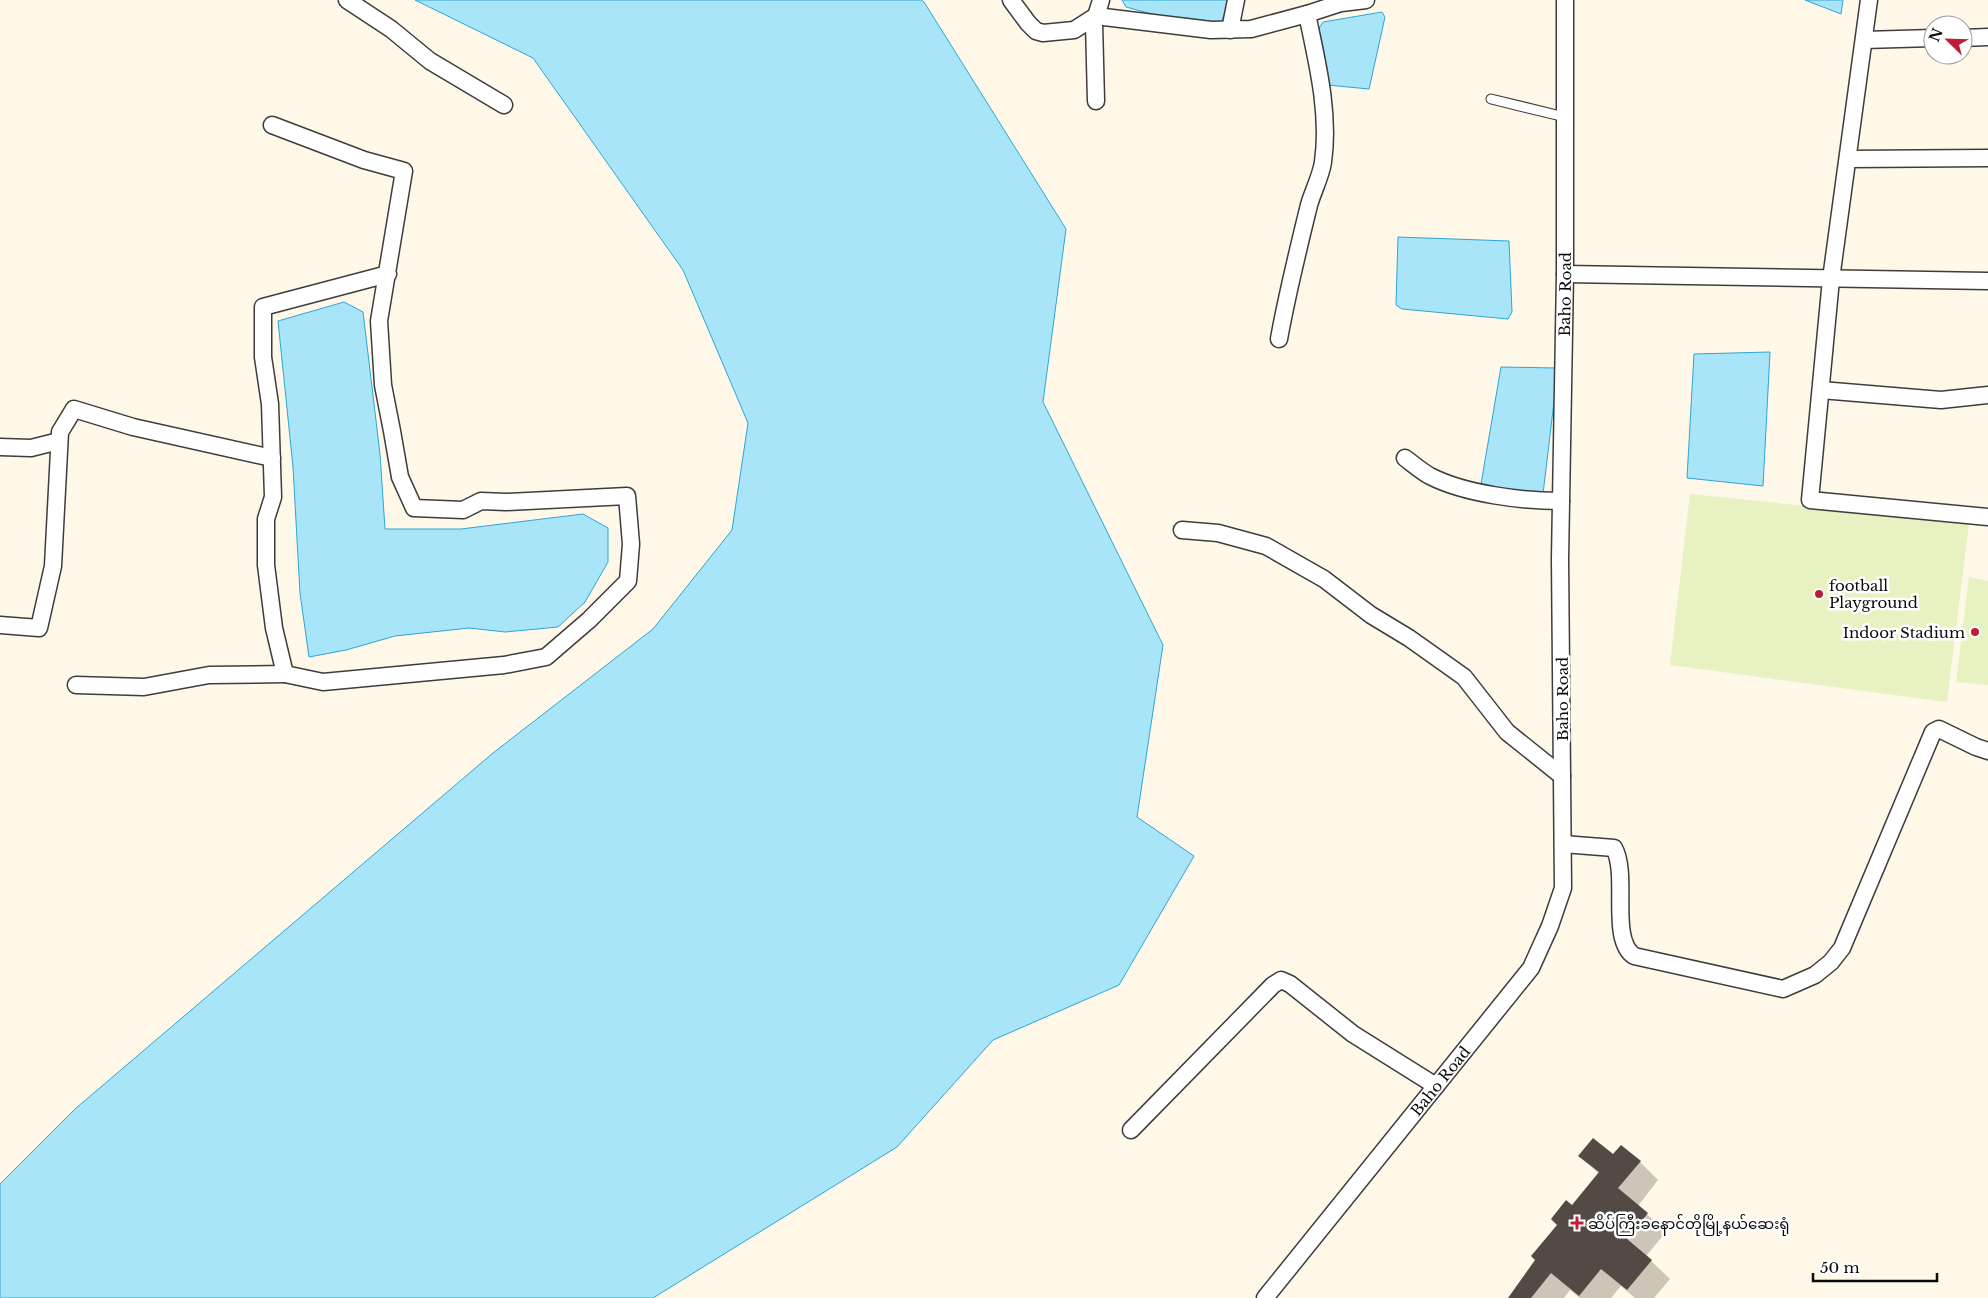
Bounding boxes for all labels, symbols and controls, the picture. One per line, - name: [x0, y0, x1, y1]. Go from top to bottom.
- north arrow: [1923, 15, 1973, 65]
- text: N: [1925, 25, 1947, 44]
- street label: Baho Road: [1554, 252, 1575, 336]
- place label: football Playground: [1829, 576, 1918, 612]
- marker: football Playground: [1813, 588, 1825, 600]
- place label: Indoor Stadium: [1843, 623, 1965, 642]
- marker: Indoor Stadium: [1969, 626, 1981, 638]
- street label: Baho Road: [1553, 657, 1572, 741]
- street label: Baho Road: [1406, 1042, 1474, 1120]
- place label: ဆိပ်ကြီးခနောင်တိုမြို့နယ်ဆေးရုံ: [1588, 1214, 1790, 1236]
- marker: ဆိပ်ကြီးခနောင်တိုမြို့နယ်ဆေးရုံ: [1570, 1216, 1584, 1230]
- scale bar: [1813, 1250, 1937, 1282]
- text: 50 m: [1820, 1258, 1860, 1277]

